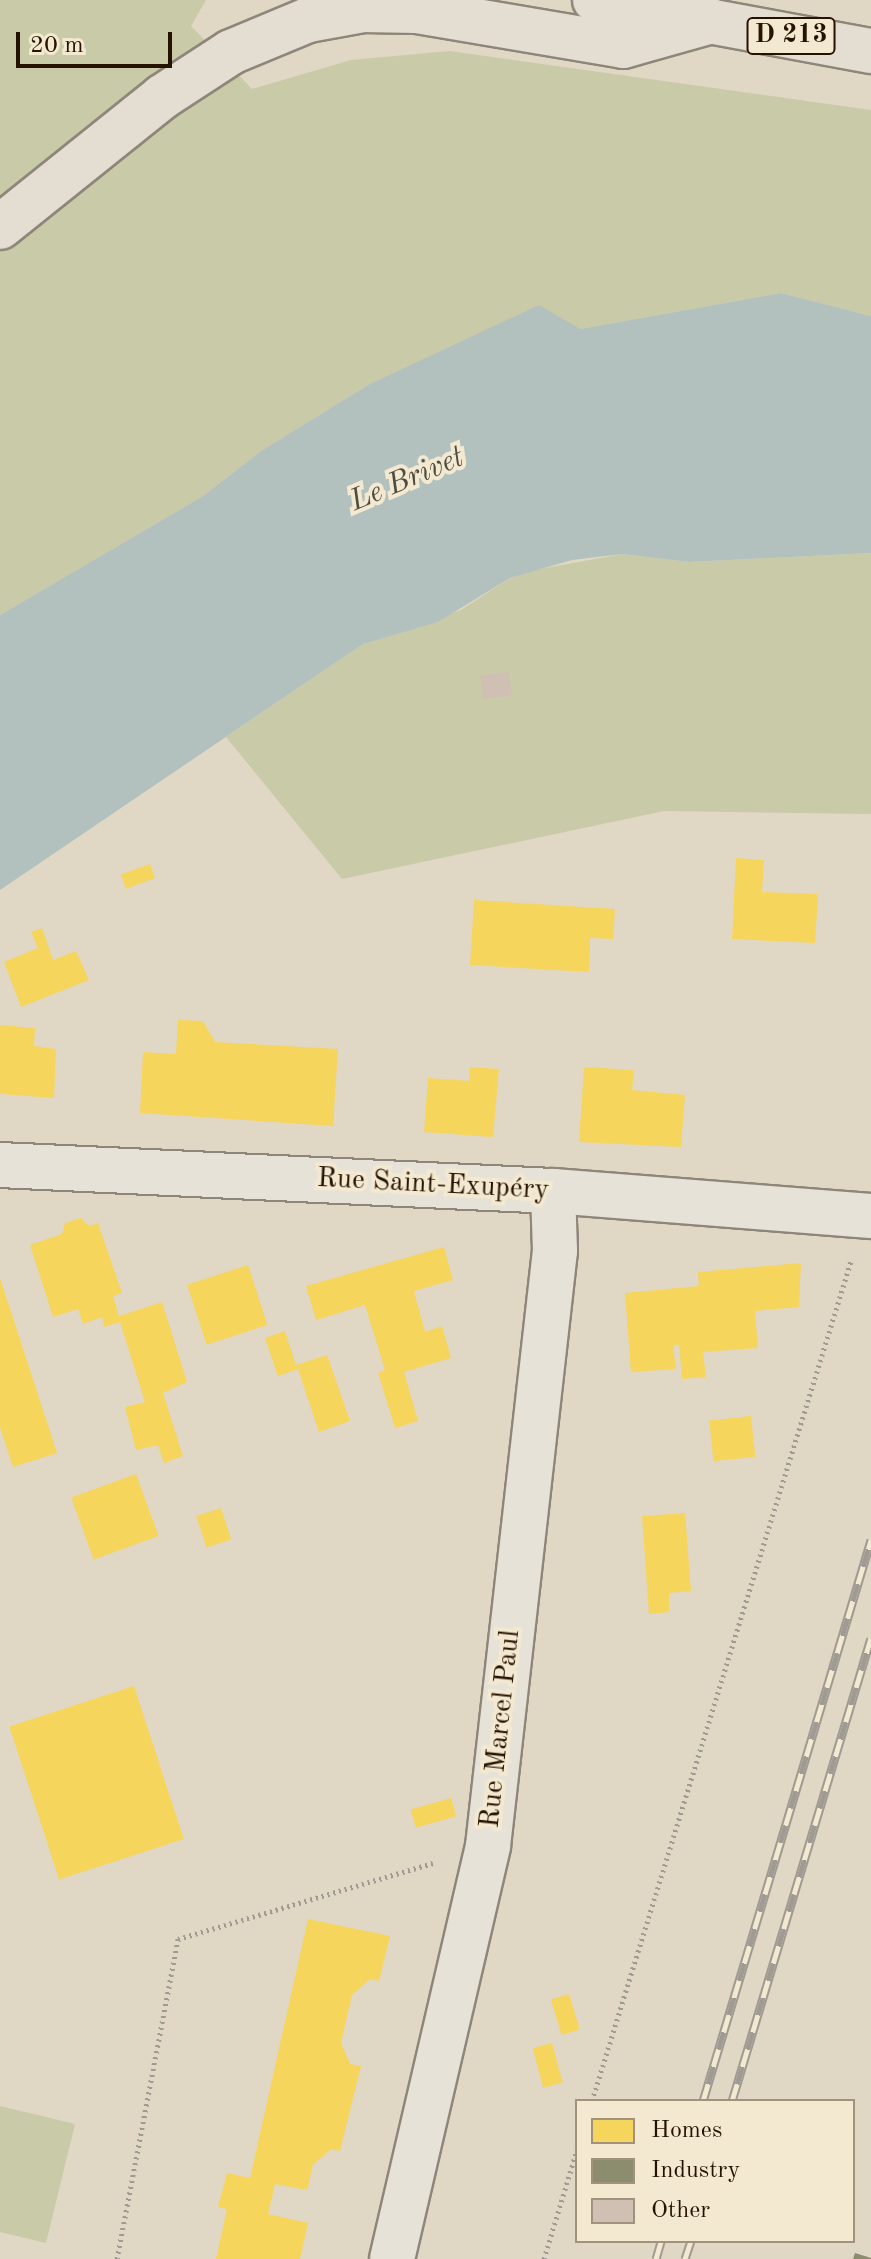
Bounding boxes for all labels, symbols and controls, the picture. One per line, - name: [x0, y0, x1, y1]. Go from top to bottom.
- road number: D 213: [745, 14, 837, 58]
- scale bar: [20, 16, 176, 66]
- text: 20 m: [30, 34, 84, 58]
- water label: Le Brivet: [344, 440, 470, 520]
- street label: Rue Saint-Exupéry: [316, 1162, 550, 1208]
- street label: Rue Marcel Paul: [474, 1628, 528, 1830]
- legend: [575, 2099, 855, 2243]
- text: Homes: [651, 2119, 722, 2143]
- text: Industry: [651, 2159, 740, 2183]
- text: Other: [651, 2199, 710, 2223]

